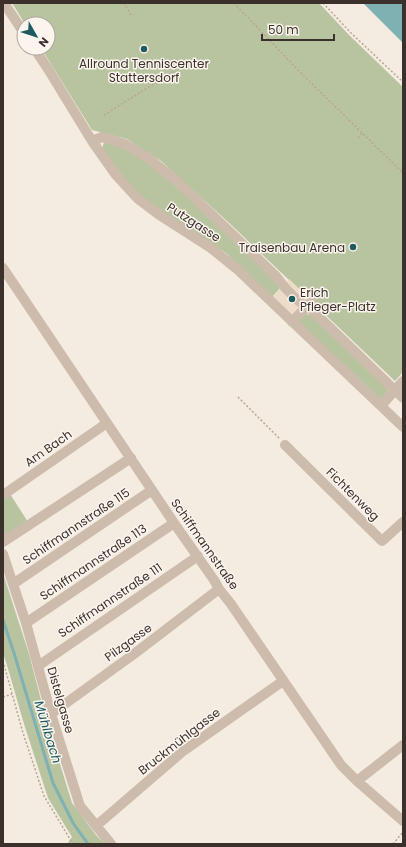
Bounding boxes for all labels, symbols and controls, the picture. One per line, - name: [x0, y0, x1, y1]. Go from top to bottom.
- north arrow: [16, 16, 56, 56]
- scale bar: [262, 16, 334, 42]
- text: 50 m: [268, 21, 299, 38]
- text: N: [35, 34, 53, 51]
- marker: Allround Tenniscenter Stattersdorf: [139, 44, 149, 54]
- place label: Allround Tenniscenter Stattersdorf: [79, 55, 210, 86]
- street label: Putzgasse: [164, 198, 224, 246]
- place label: Traisenbau Arena: [239, 239, 345, 256]
- marker: Traisenbau Arena: [348, 242, 358, 252]
- place label: Erich Pfleger-Platz: [300, 284, 376, 315]
- marker: Erich Pfleger-Platz: [287, 294, 297, 304]
- street label: Am Bach: [21, 426, 75, 470]
- street label: Fichtenweg: [323, 464, 383, 524]
- street label: Schiffmannstraße 115: [19, 484, 133, 568]
- street label: Schiffmannstraße: [167, 495, 243, 593]
- street label: Schiffmannstraße 113: [36, 520, 150, 604]
- street label: Schiffmannstraße 111: [55, 559, 165, 641]
- street label: Pilzgasse: [101, 619, 155, 665]
- street label: Distelgasse: [43, 665, 79, 735]
- water label: Mühlbach: [29, 698, 67, 766]
- street label: Bruckmühlgasse: [134, 704, 224, 778]

